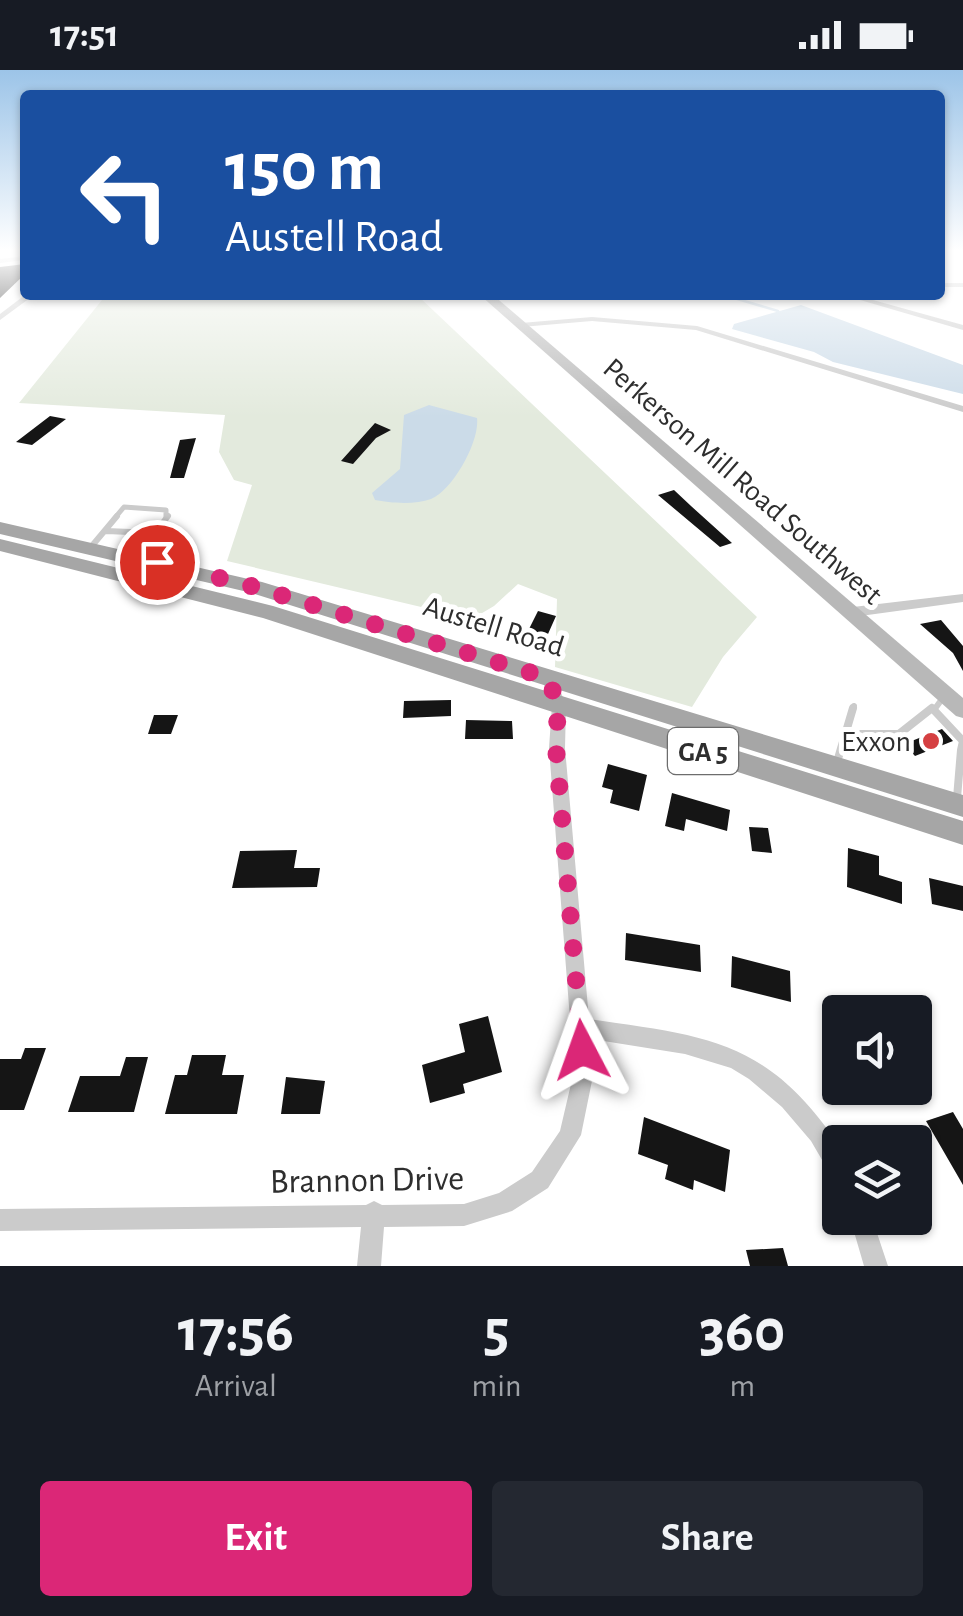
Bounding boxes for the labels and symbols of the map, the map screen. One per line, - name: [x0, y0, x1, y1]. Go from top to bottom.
- street label: Perkerson Mill Road Southwest: [597, 353, 888, 611]
- pin: [115, 520, 200, 605]
- street label: Austell Road: [420, 591, 568, 663]
- place label: Exxon: [841, 727, 911, 757]
- road number: GA 5: [668, 728, 738, 774]
- marker: Exxon: [920, 730, 942, 752]
- position arrow: [530, 998, 634, 1102]
- street label: Brannon Drive: [270, 1161, 465, 1200]

